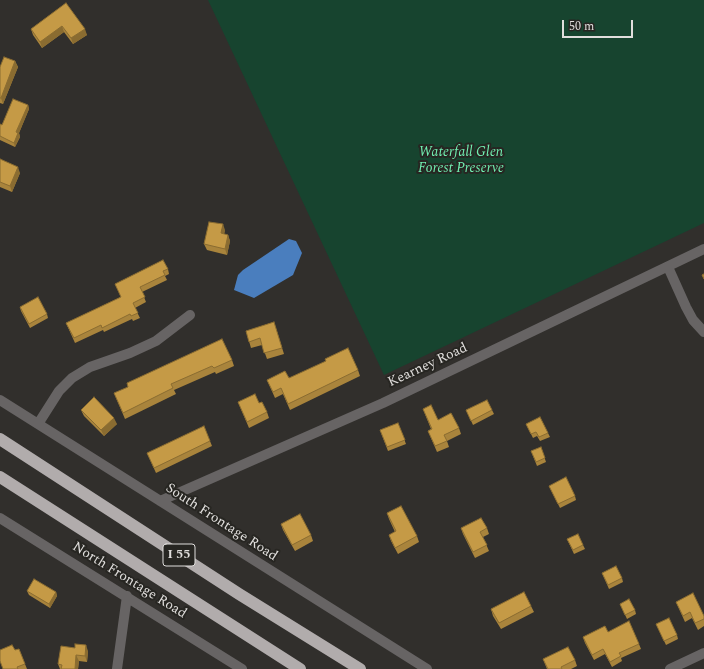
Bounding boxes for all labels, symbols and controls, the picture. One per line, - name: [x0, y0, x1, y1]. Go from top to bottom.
- scale bar: [564, 12, 635, 38]
- text: 50 m: [569, 17, 594, 36]
- park label: Waterfall Glen Forest Preserve: [418, 145, 504, 178]
- street label: Kearney Road: [386, 340, 470, 392]
- street label: South Frontage Road: [162, 480, 280, 566]
- street label: North Frontage Road: [69, 539, 189, 623]
- road number: I 55: [163, 544, 195, 566]

